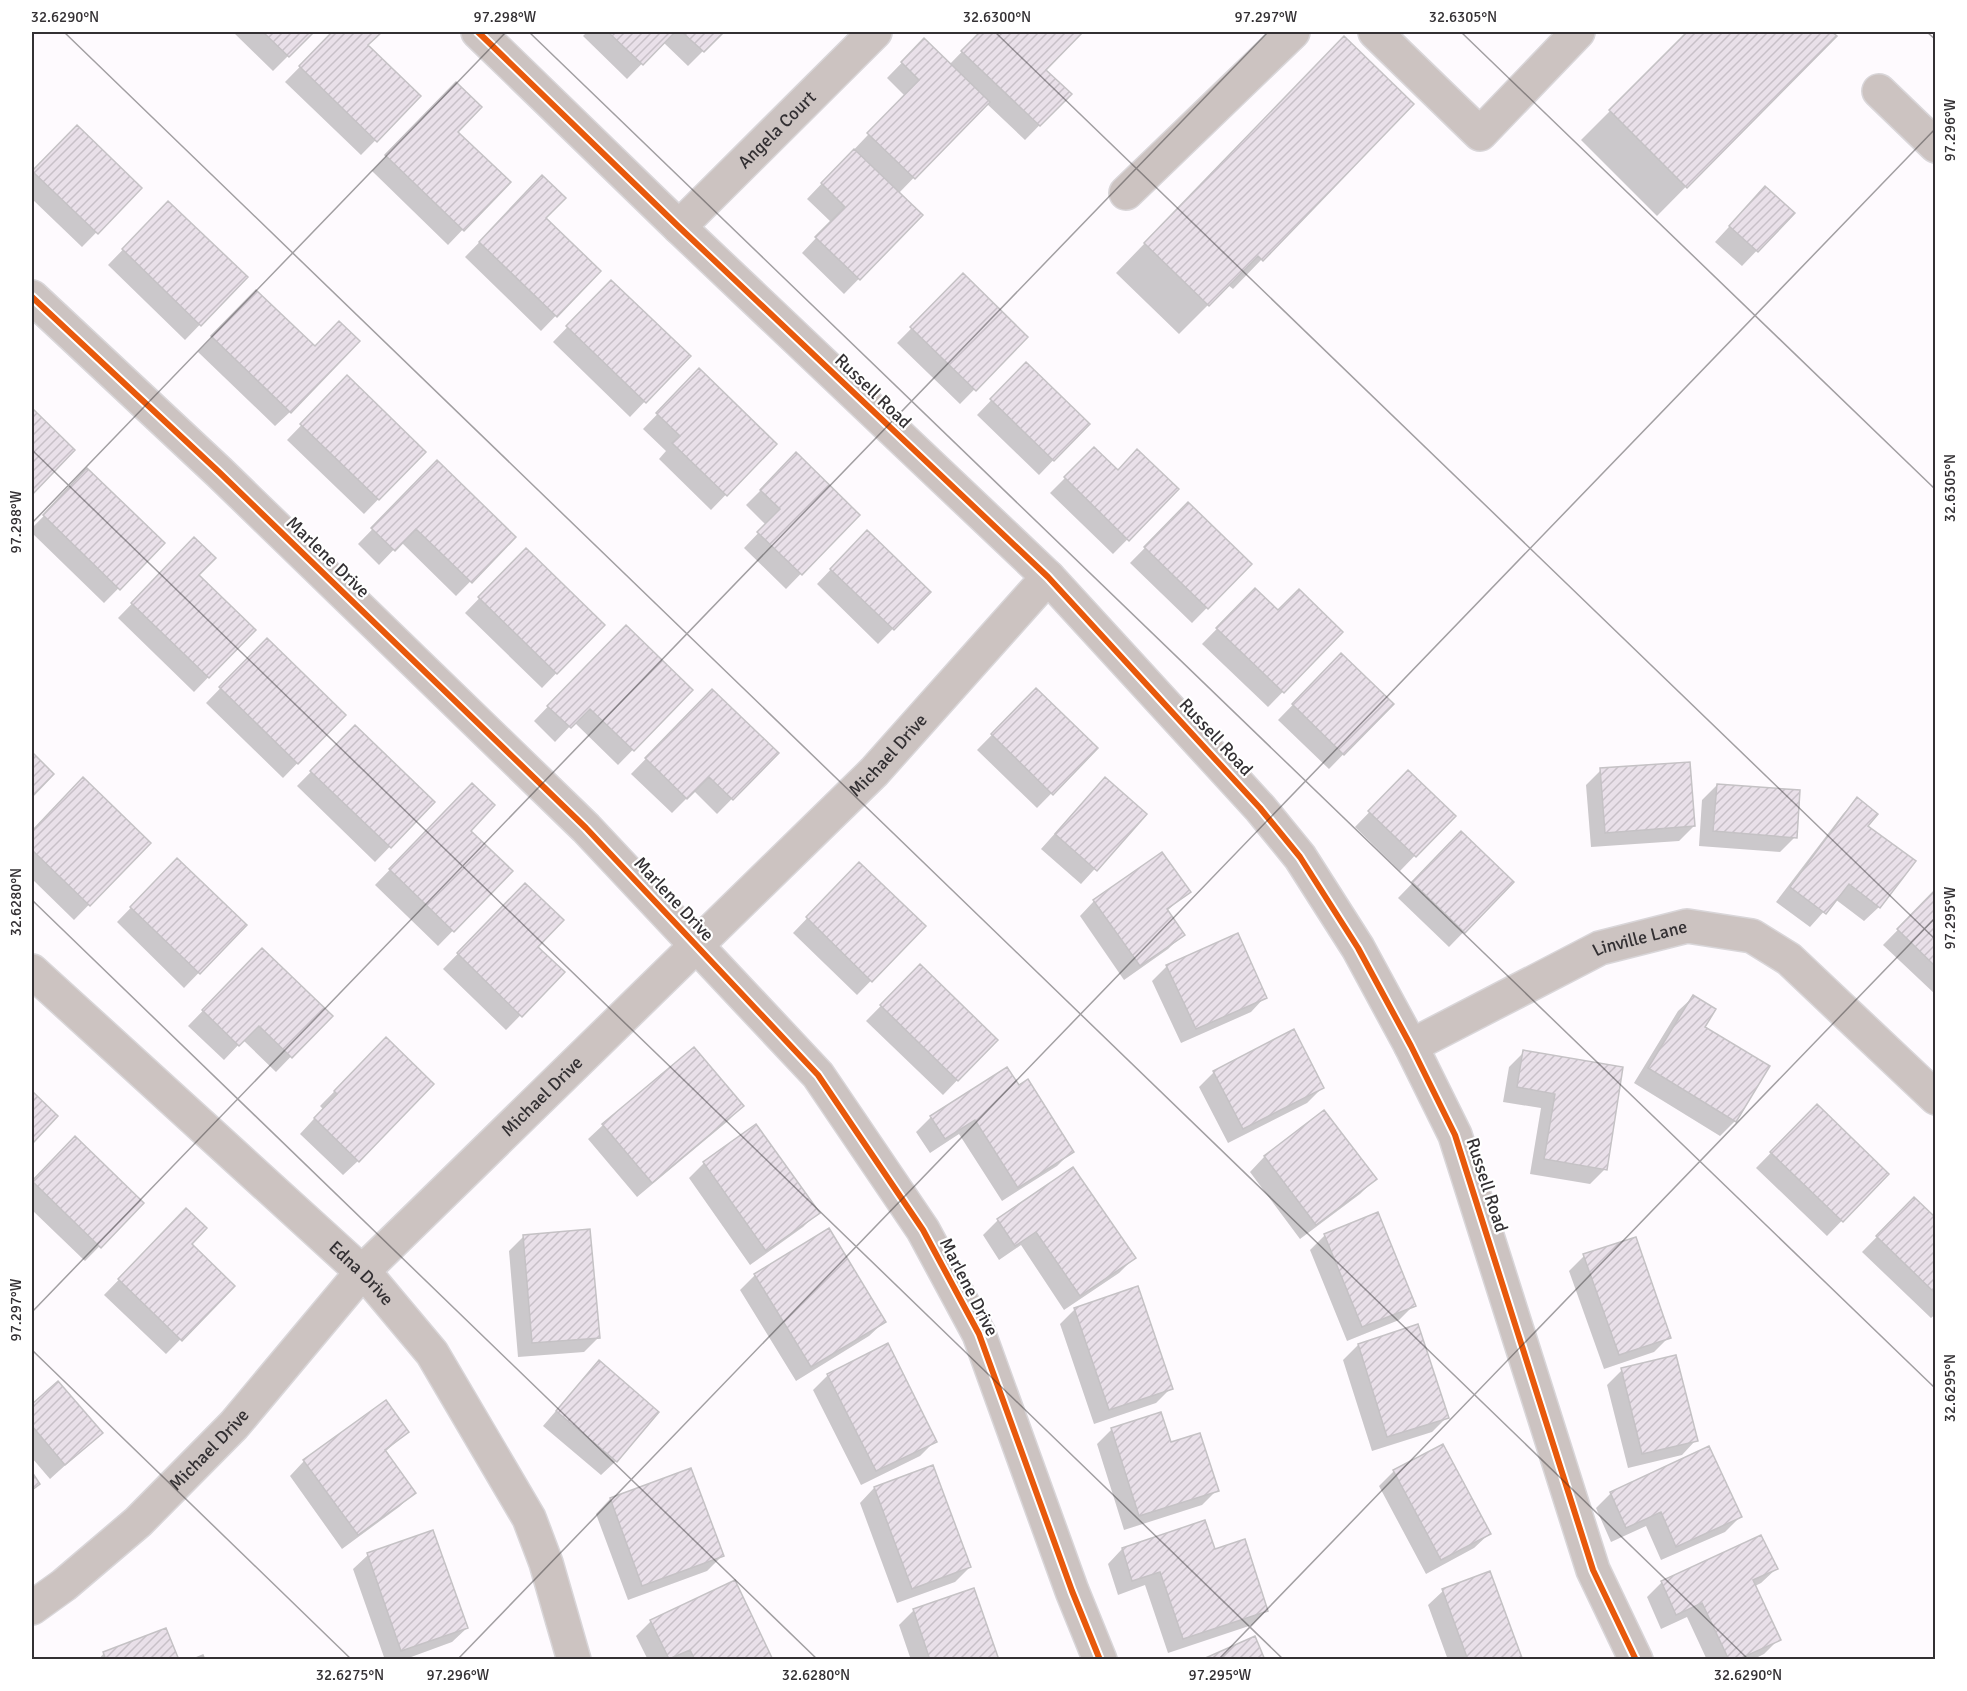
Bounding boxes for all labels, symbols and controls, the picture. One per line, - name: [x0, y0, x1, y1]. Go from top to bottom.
- text: 32.6290°N: [31, 8, 99, 26]
- text: 97.298°W: [474, 8, 537, 26]
- text: 32.6300°N: [963, 8, 1031, 26]
- text: 97.297°W: [1235, 8, 1298, 26]
- text: 32.6305°N: [1429, 8, 1497, 26]
- street label: Angela Court: [733, 86, 820, 173]
- text: 97.296°W: [1941, 98, 1959, 161]
- street label: Russell Road: [830, 349, 916, 433]
- text: 32.6305°N: [1941, 454, 1959, 522]
- text: 97.298°W: [7, 490, 25, 553]
- street label: Marlene Drive: [282, 512, 374, 602]
- street label: Russell Road: [1175, 694, 1257, 780]
- street label: Michael Drive: [844, 709, 932, 801]
- street label: Marlene Drive: [629, 852, 719, 946]
- text: 32.6280°N: [7, 868, 25, 936]
- text: 97.295°W: [1941, 886, 1959, 949]
- street label: Linville Lane: [1588, 915, 1689, 961]
- street label: Michael Drive: [497, 1052, 587, 1141]
- street label: Russell Road: [1461, 1135, 1513, 1235]
- street label: Marlene Drive: [935, 1234, 1003, 1340]
- street label: Edna Drive: [324, 1236, 398, 1310]
- text: 97.297°W: [7, 1278, 25, 1341]
- text: 32.6295°N: [1941, 1354, 1959, 1422]
- street label: Michael Drive: [164, 1404, 254, 1495]
- text: 32.6275°N: [316, 1666, 384, 1684]
- text: 97.296°W: [427, 1666, 490, 1684]
- text: 32.6280°N: [782, 1666, 850, 1684]
- text: 97.295°W: [1189, 1666, 1252, 1684]
- text: 32.6290°N: [1714, 1666, 1782, 1684]

